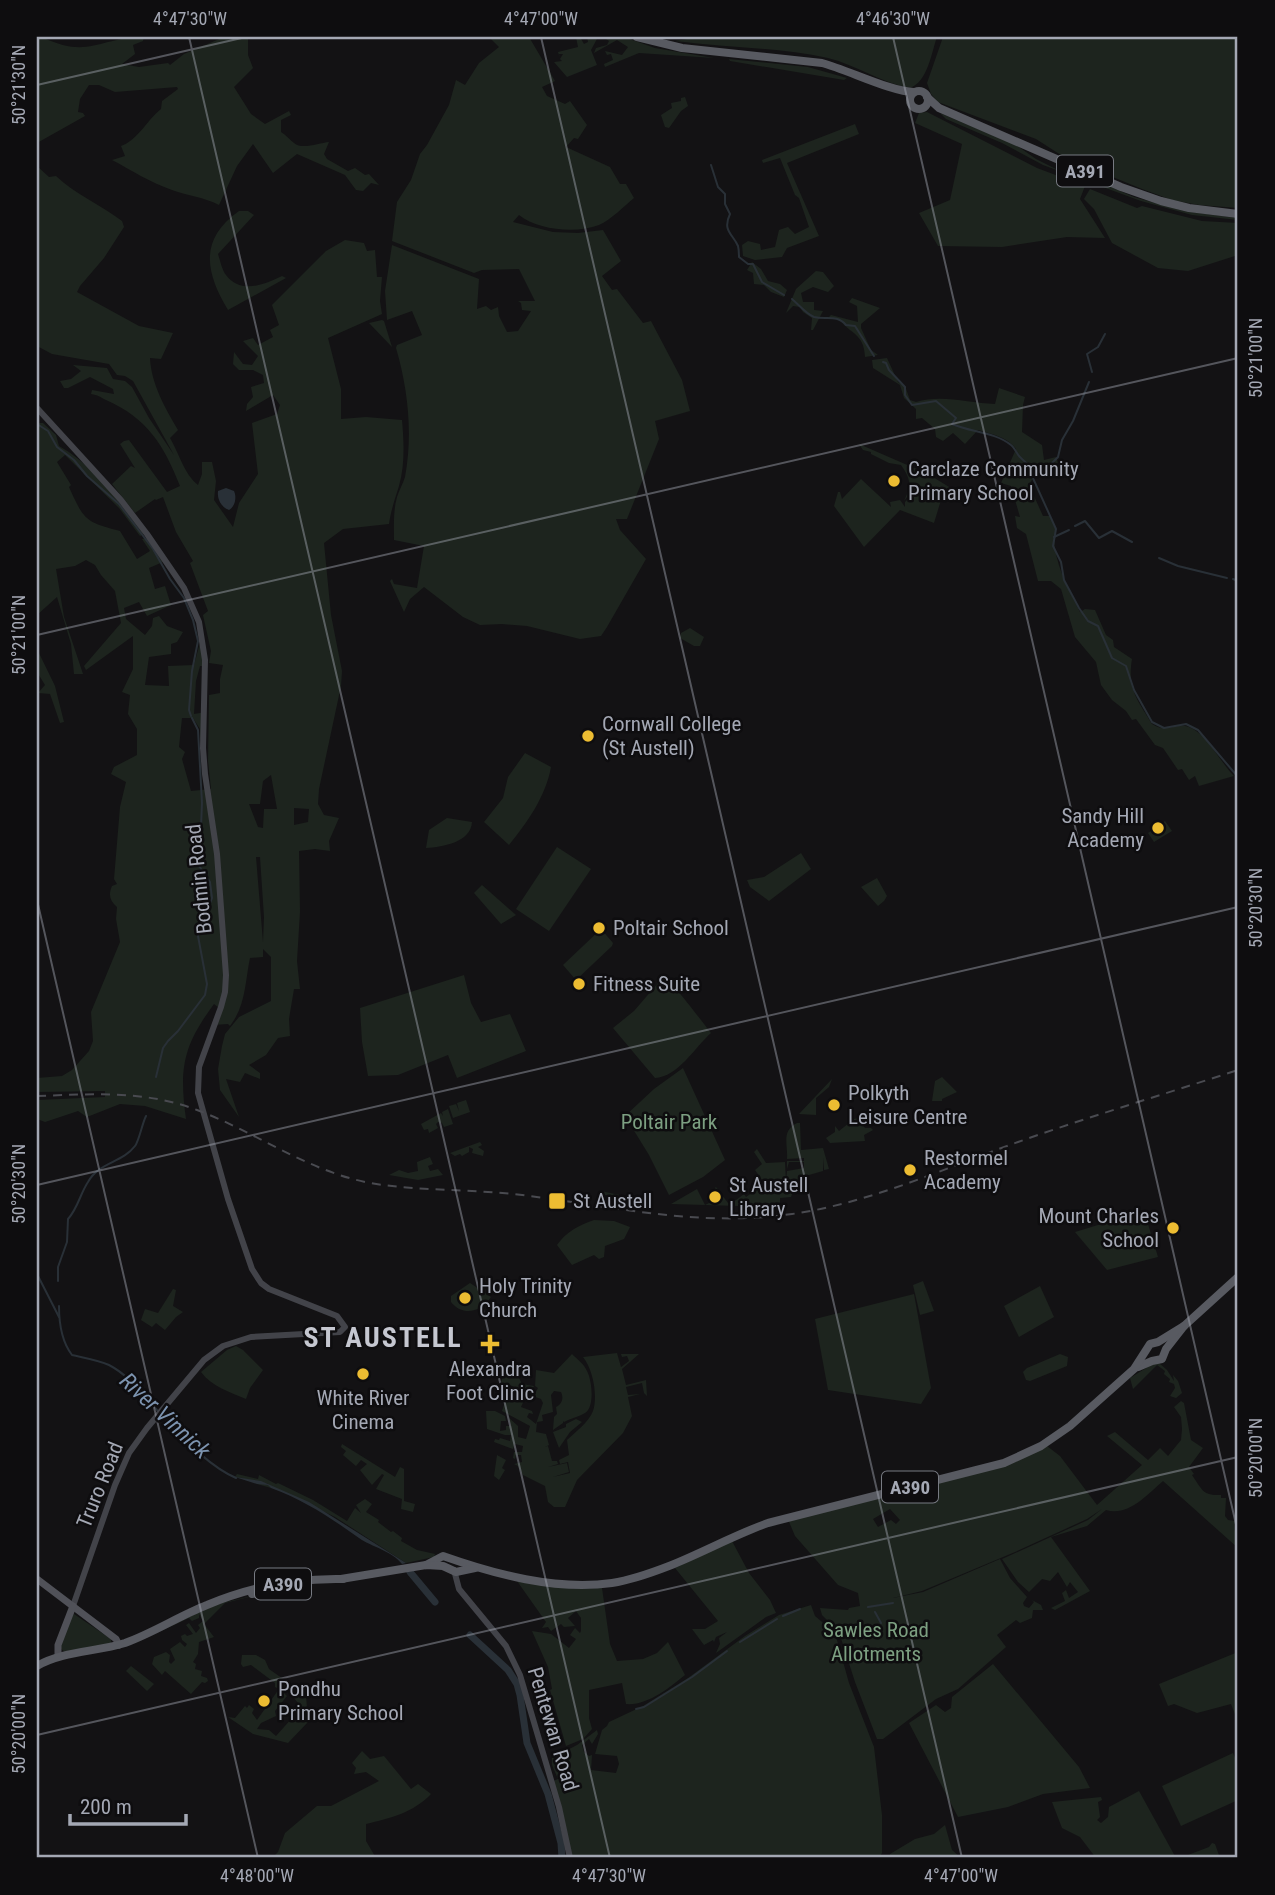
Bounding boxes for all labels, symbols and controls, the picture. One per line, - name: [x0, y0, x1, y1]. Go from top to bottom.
- text: 4°47'30"W: [153, 8, 227, 29]
- text: 4°47'00"W: [504, 8, 578, 29]
- text: 4°46'30"W: [856, 8, 930, 29]
- text: 50°21'30"N: [8, 45, 29, 125]
- road number: A391: [1057, 155, 1113, 186]
- text: 50°21'00"N: [1245, 318, 1266, 398]
- place label: Carclaze Community Primary School: [908, 457, 1079, 505]
- marker: Carclaze Community Primary School: [886, 473, 902, 489]
- text: 50°21'00"N: [8, 595, 29, 675]
- place label: Cornwall College (St Austell): [602, 712, 741, 760]
- marker: Cornwall College (St Austell): [580, 728, 596, 744]
- place label: Sandy Hill Academy: [1061, 804, 1144, 852]
- marker: Sandy Hill Academy: [1150, 820, 1166, 836]
- street label: Bodmin Road: [181, 823, 217, 935]
- text: 50°20'30"N: [1245, 868, 1266, 948]
- place label: Poltair School: [613, 916, 729, 940]
- marker: Poltair School: [591, 920, 607, 936]
- place label: Fitness Suite: [593, 972, 700, 996]
- marker: Fitness Suite: [571, 976, 587, 992]
- place label: Polkyth Leisure Centre: [848, 1081, 968, 1129]
- marker: Polkyth Leisure Centre: [826, 1097, 842, 1113]
- park label: Poltair Park: [621, 1110, 718, 1134]
- text: 50°20'30"N: [8, 1144, 29, 1224]
- place label: Restormel Academy: [924, 1146, 1008, 1194]
- marker: Restormel Academy: [902, 1162, 918, 1178]
- place label: St Austell Library: [729, 1173, 808, 1221]
- place label: St Austell: [573, 1189, 652, 1213]
- marker: St Austell Library: [707, 1189, 723, 1205]
- marker: St Austell: [547, 1191, 567, 1211]
- place label: Mount Charles School: [1038, 1204, 1159, 1252]
- marker: Mount Charles School: [1165, 1220, 1181, 1236]
- place label: Holy Trinity Church: [479, 1274, 572, 1322]
- marker: Holy Trinity Church: [457, 1290, 473, 1306]
- district label: ST AUSTELL: [303, 1321, 463, 1354]
- marker: Alexandra Foot Clinic: [480, 1334, 500, 1354]
- place label: Alexandra Foot Clinic: [446, 1357, 534, 1405]
- marker: White River Cinema: [355, 1366, 371, 1382]
- water label: River Vinnick: [114, 1367, 216, 1465]
- place label: White River Cinema: [317, 1386, 409, 1434]
- text: 50°20'00"N: [1245, 1418, 1266, 1498]
- street label: Truro Road: [72, 1439, 128, 1531]
- road number: A390: [882, 1471, 938, 1502]
- road number: A390: [255, 1568, 311, 1600]
- park label: Sawles Road Allotments: [823, 1618, 929, 1666]
- street label: Pentewan Road: [523, 1664, 583, 1794]
- place label: Pondhu Primary School: [278, 1677, 404, 1725]
- marker: Pondhu Primary School: [256, 1693, 272, 1709]
- text: 50°20'00"N: [8, 1694, 29, 1774]
- scale bar: [70, 1783, 186, 1827]
- text: 200 m: [80, 1795, 132, 1819]
- text: 4°48'00"W: [220, 1865, 294, 1886]
- text: 4°47'30"W: [572, 1865, 646, 1886]
- text: 4°47'00"W: [924, 1865, 998, 1886]

